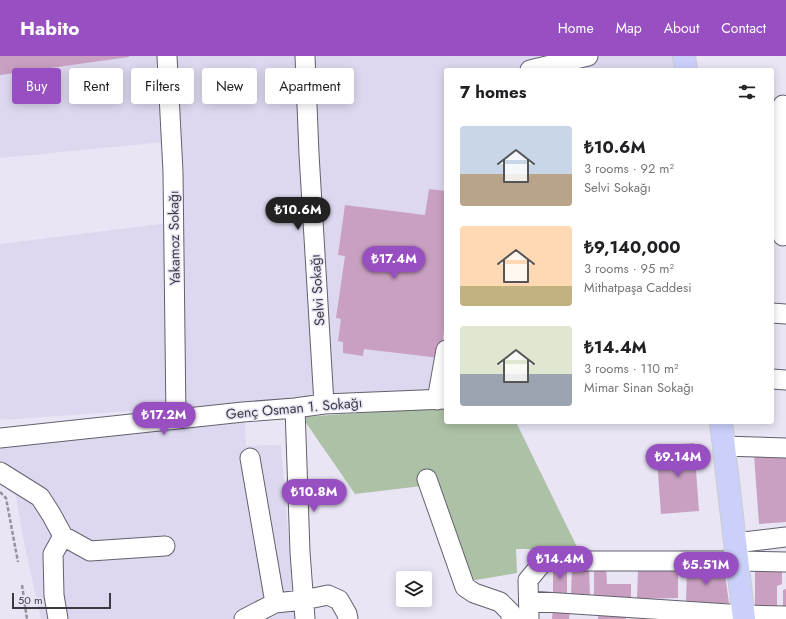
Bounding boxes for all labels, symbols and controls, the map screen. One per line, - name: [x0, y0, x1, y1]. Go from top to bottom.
- text: Habito: [20, 15, 79, 42]
- text: Home: [558, 18, 594, 38]
- text: Map: [616, 18, 642, 38]
- text: About: [664, 18, 699, 38]
- text: Contact: [721, 18, 766, 38]
- chip: Buy: [12, 68, 61, 104]
- chip: Rent: [69, 68, 123, 104]
- chip: Filters: [131, 68, 194, 104]
- chip: New: [202, 68, 257, 104]
- chip: Apartment: [265, 68, 354, 104]
- text: 7 homes: [460, 80, 527, 104]
- icon: filters: [736, 81, 758, 103]
- text: ₺10.6M: [584, 135, 646, 159]
- icon: home: [492, 142, 540, 190]
- text: 3 rooms · 92 m²: [584, 159, 674, 178]
- text: Selvi Sokağı: [584, 178, 651, 197]
- street label: Yakamoz Sokağı: [163, 190, 185, 286]
- pin: ₺10.6M: [265, 197, 331, 231]
- text: ₺10.6M: [274, 200, 322, 219]
- text: ₺9,140,000: [584, 235, 680, 259]
- icon: home: [492, 242, 540, 290]
- pin: ₺17.4M: [361, 246, 427, 280]
- text: ₺17.4M: [371, 249, 417, 268]
- street label: Selvi Sokağı: [305, 253, 329, 327]
- text: 3 rooms · 95 m²: [584, 259, 674, 278]
- text: Mithatpaşa Caddesi: [584, 278, 692, 297]
- text: ₺14.4M: [584, 335, 647, 359]
- icon: home: [492, 342, 540, 390]
- text: 3 rooms · 110 m²: [584, 359, 679, 378]
- text: Mimar Sinan Sokağı: [584, 378, 694, 397]
- street label: Genç Osman 1. Sokağı: [225, 392, 363, 424]
- pin: ₺17.2M: [131, 402, 197, 436]
- text: ₺17.2M: [142, 405, 186, 424]
- pin: ₺9.14M: [645, 444, 711, 478]
- text: ₺9.14M: [655, 447, 701, 466]
- pin: ₺10.8M: [281, 479, 347, 513]
- text: ₺10.8M: [291, 482, 337, 501]
- pin: ₺14.4M: [527, 546, 593, 580]
- text: ₺14.4M: [536, 549, 584, 568]
- pin: ₺5.51M: [673, 552, 739, 586]
- text: ₺5.51M: [683, 555, 729, 574]
- map controls: [396, 571, 432, 607]
- button: layers: [396, 571, 432, 607]
- scale bar: [12, 591, 111, 610]
- text: 50 m: [18, 592, 43, 608]

